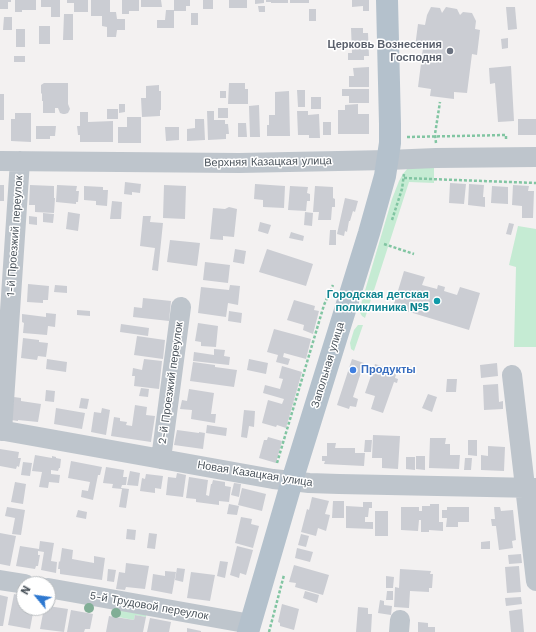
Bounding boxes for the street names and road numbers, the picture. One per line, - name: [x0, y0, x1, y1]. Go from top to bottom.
- street label: Верхняя Казацкая улица: [204, 154, 332, 170]
- street label: 1-й Проезжий переулок: [4, 175, 26, 297]
- street label: 2-й Проезжий переулок: [156, 321, 186, 445]
- street label: Запольная улица: [309, 321, 347, 409]
- street label: Новая Казацкая улица: [196, 458, 314, 490]
- street label: 5-й Трудовой переулок: [89, 589, 209, 623]

